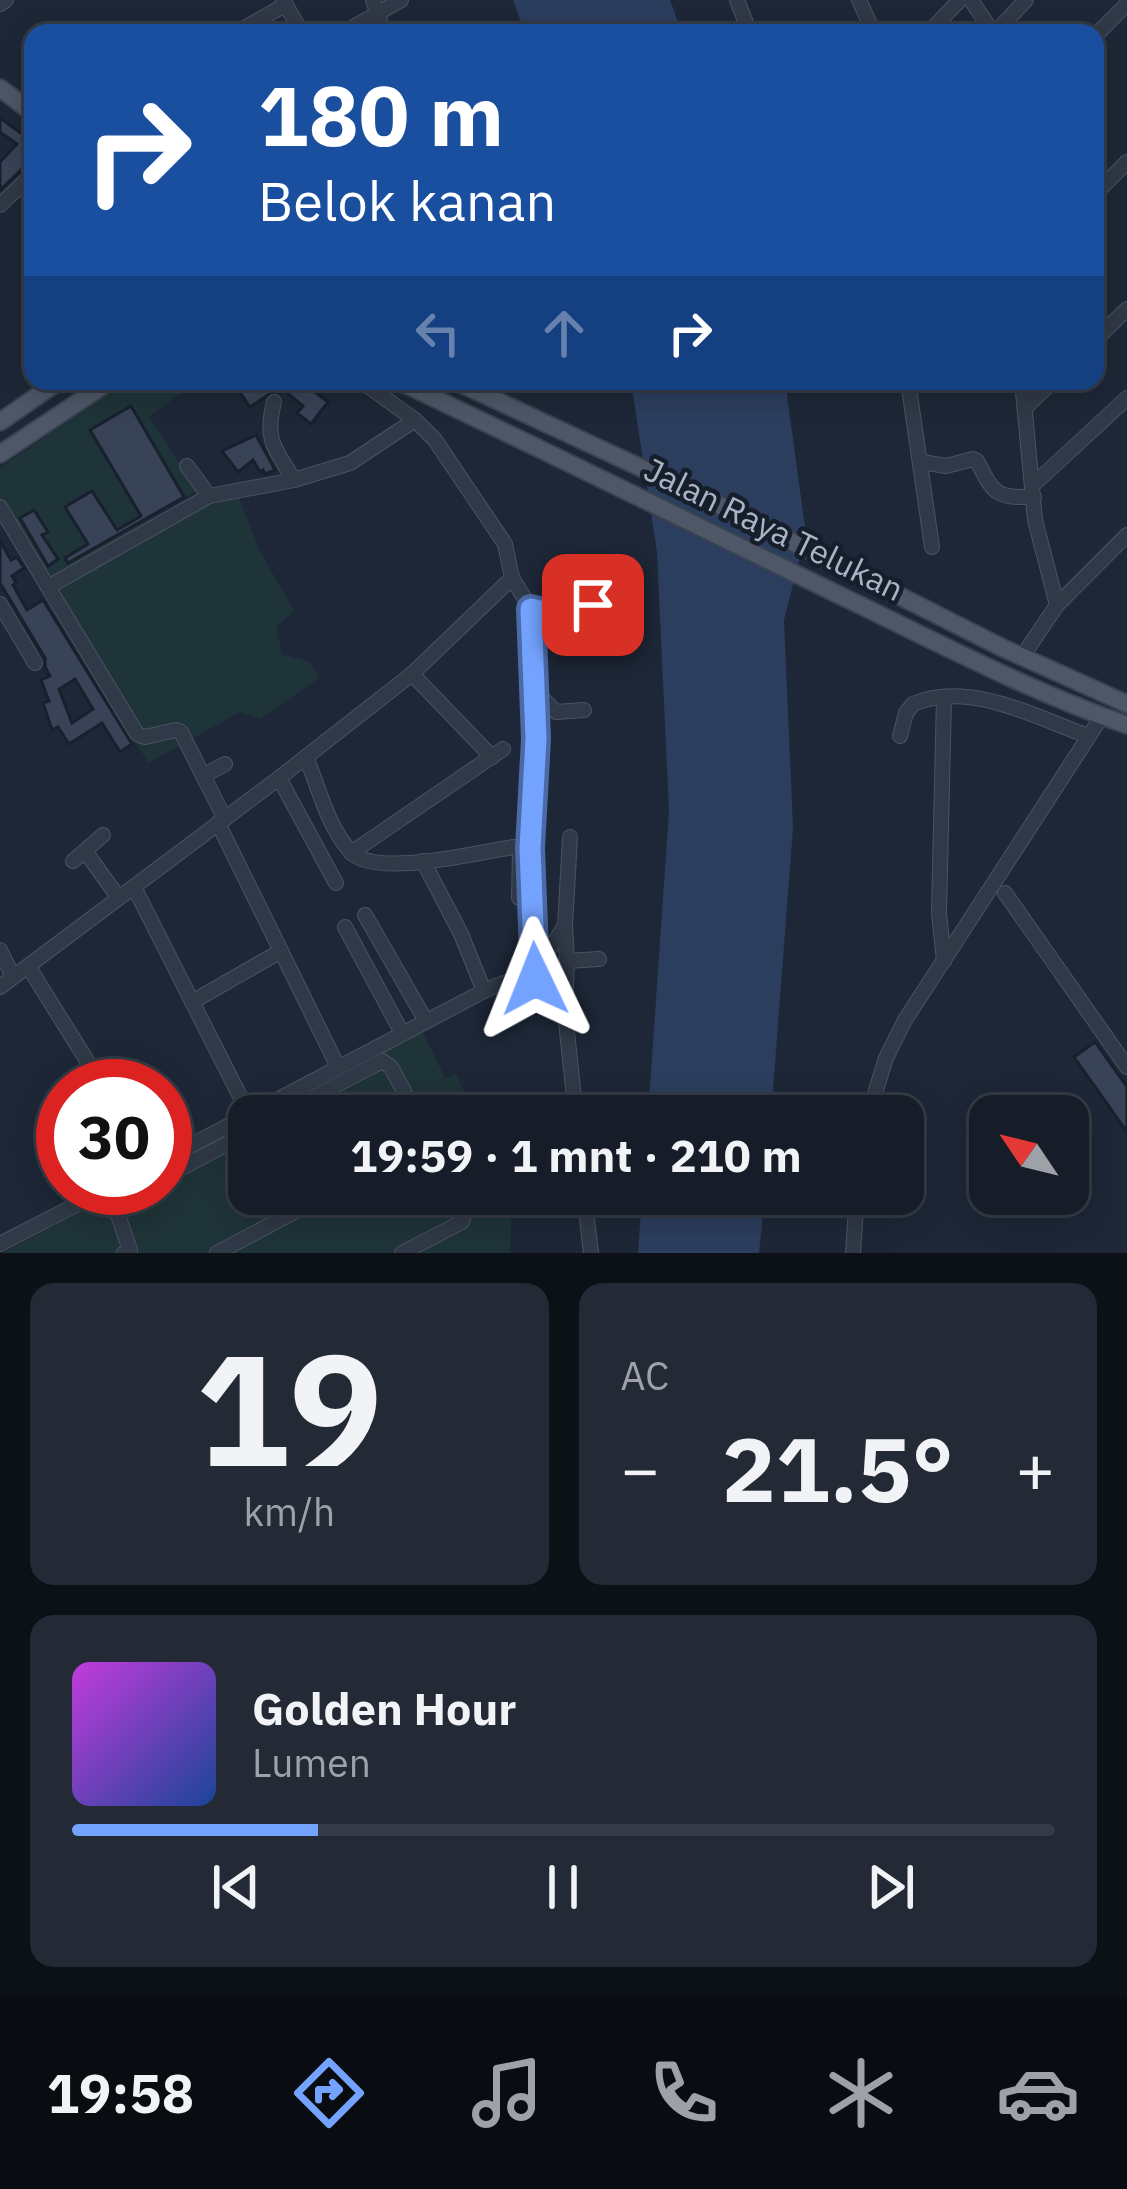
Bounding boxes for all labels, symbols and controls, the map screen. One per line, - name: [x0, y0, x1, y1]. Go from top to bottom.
- text: 180 m: [258, 60, 504, 169]
- icon: right: [60, 72, 216, 228]
- text: Belok kanan: [258, 166, 556, 236]
- icon: left: [405, 300, 471, 366]
- icon: ahead: [531, 300, 597, 366]
- icon: right: [657, 300, 723, 366]
- street label: Jalan Raya Telukan: [637, 447, 911, 610]
- pin: [542, 554, 644, 656]
- icon: arrive: [560, 572, 626, 638]
- position arrow: [472, 916, 598, 1042]
- speed limit sign: 30: [36, 1059, 192, 1215]
- north arrow: [969, 1095, 1089, 1215]
- map controls: [969, 1095, 1089, 1215]
- text: 19:59 · 1 mnt · 210 m: [350, 1126, 802, 1184]
- text: 19: [196, 1306, 383, 1509]
- text: AC: [621, 1350, 669, 1401]
- text: 21.5°: [722, 1410, 954, 1527]
- text: −: [621, 1425, 660, 1511]
- text: +: [1015, 1425, 1055, 1511]
- text: km/h: [243, 1486, 335, 1537]
- text: Golden Hour: [252, 1679, 516, 1737]
- text: Lumen: [252, 1737, 371, 1788]
- icon: previous: [203, 1854, 269, 1920]
- icon: pause: [530, 1854, 596, 1920]
- icon: next: [858, 1854, 924, 1920]
- icon: directions: [287, 2051, 371, 2135]
- icon: music: [465, 2051, 549, 2135]
- icon: phone: [642, 2051, 726, 2135]
- icon: climate: [819, 2051, 903, 2135]
- icon: car: [996, 2051, 1080, 2135]
- text: 19:58: [47, 2058, 194, 2128]

